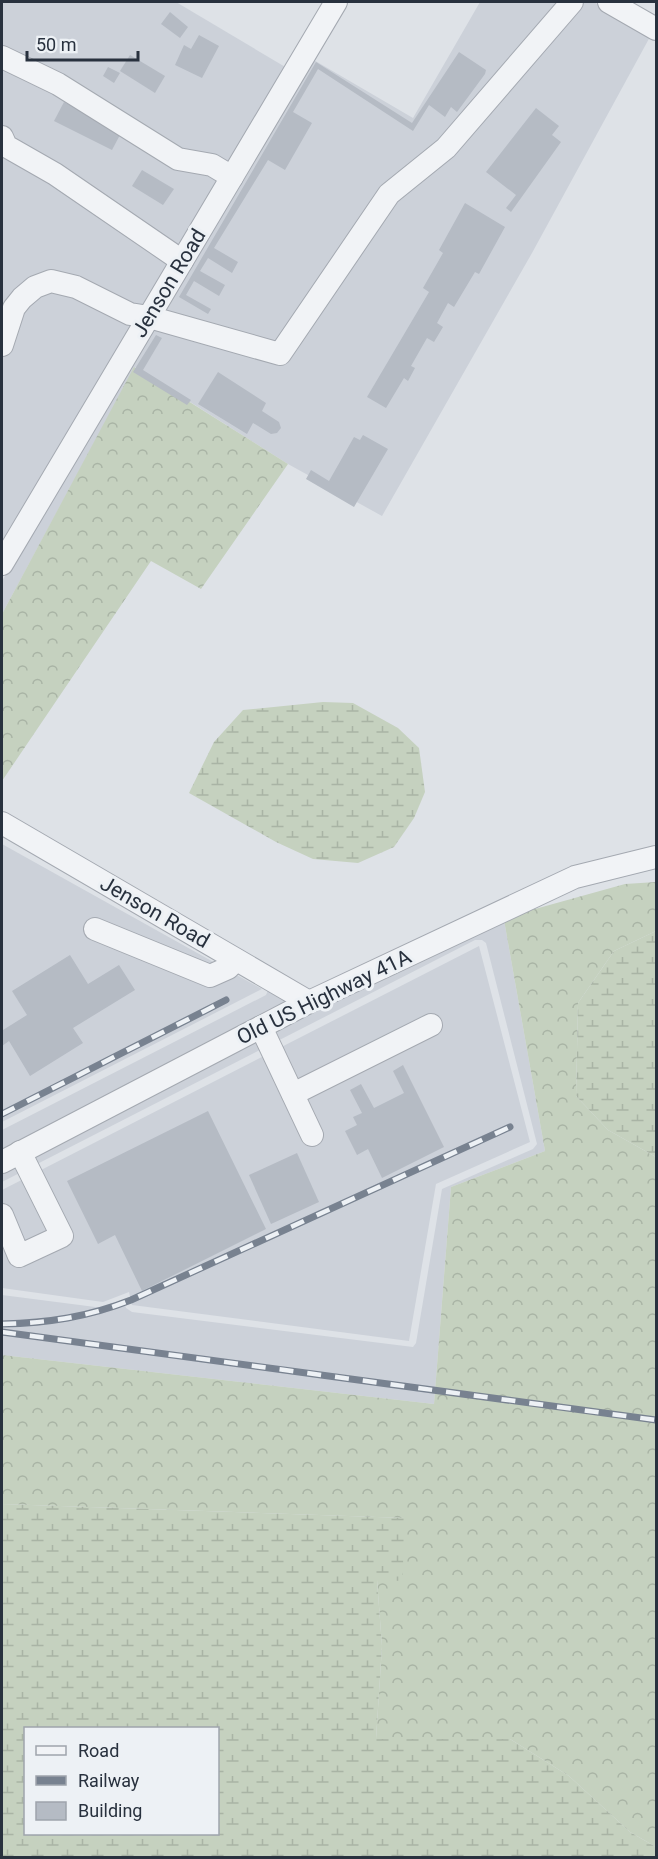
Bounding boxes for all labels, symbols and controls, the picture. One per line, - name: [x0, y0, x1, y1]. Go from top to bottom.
- scale bar: [27, 24, 138, 62]
- text: 50 m: [36, 34, 76, 55]
- street label: Jenson Road: [127, 224, 211, 342]
- street label: Jenson Road: [96, 871, 214, 953]
- street label: Old US Highway 41A: [233, 944, 415, 1050]
- legend: [24, 1727, 219, 1835]
- text: Road: [78, 1740, 119, 1761]
- text: Railway: [78, 1770, 140, 1791]
- text: Building: [78, 1800, 142, 1821]

